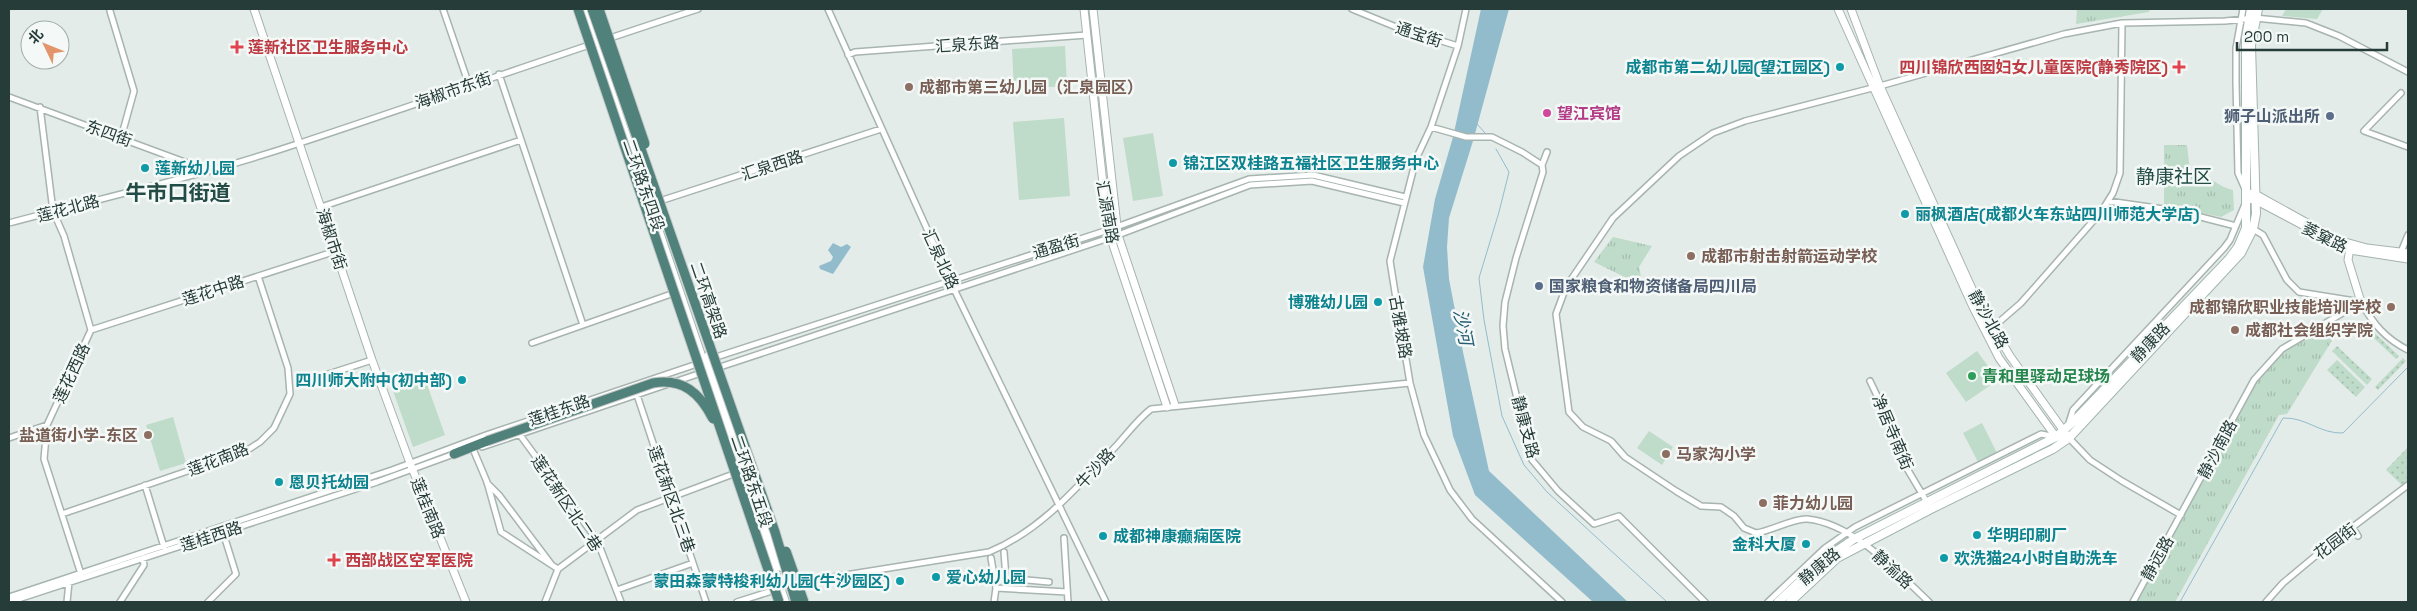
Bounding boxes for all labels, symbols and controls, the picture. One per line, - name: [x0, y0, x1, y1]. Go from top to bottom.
- street label: 通宝街: [1393, 17, 1445, 52]
- north arrow: [20, 20, 70, 70]
- scale bar: [2237, 20, 2387, 52]
- text: 北: [24, 25, 47, 47]
- text: 200 m: [2244, 27, 2289, 46]
- street label: 汇泉东路: [934, 32, 1000, 57]
- place label: 莲新社区卫生服务中心: [248, 37, 408, 58]
- marker: 莲新社区卫生服务中心: [230, 40, 244, 54]
- place label: 成都市第二幼儿园(望江园区): [1625, 57, 1830, 78]
- place label: 四川锦欣西囡妇女儿童医院(静秀院区): [1899, 57, 2168, 78]
- marker: 四川锦欣西囡妇女儿童医院(静秀院区): [2172, 60, 2186, 74]
- marker: 成都市第二幼儿园(望江园区): [1834, 61, 1846, 73]
- street label: 海椒市东街: [412, 68, 494, 113]
- place label: 成都市第三幼儿园（汇泉园区）: [919, 77, 1143, 98]
- marker: 成都市第三幼儿园（汇泉园区）: [903, 81, 915, 93]
- place label: 望江宾馆: [1557, 103, 1621, 124]
- place label: 狮子山派出所: [2224, 106, 2320, 127]
- marker: 望江宾馆: [1541, 107, 1553, 119]
- marker: 狮子山派出所: [2324, 110, 2336, 122]
- street label: 东四街: [83, 115, 135, 152]
- street label: 二环路东四段: [618, 136, 669, 234]
- street label: 汇泉西路: [738, 146, 806, 185]
- place label: 锦江区双桂路五福社区卫生服务中心: [1183, 153, 1439, 174]
- marker: 锦江区双桂路五福社区卫生服务中心: [1167, 157, 1179, 169]
- place label: 莲新幼儿园: [155, 158, 235, 179]
- marker: 莲新幼儿园: [139, 162, 151, 174]
- district label: 静康社区: [2136, 164, 2212, 189]
- district label: 牛市口街道: [126, 179, 231, 206]
- street label: 汇源南路: [1092, 179, 1123, 245]
- street label: 莲花北路: [34, 190, 102, 227]
- place label: 丽枫酒店(成都火车东站四川师范大学店): [1915, 204, 2200, 225]
- street label: 海椒市街: [312, 205, 351, 273]
- marker: 丽枫酒店(成都火车东站四川师范大学店): [1899, 208, 1911, 220]
- street label: 菱窠路: [2299, 217, 2351, 257]
- street label: 汇泉北路: [918, 226, 964, 293]
- street label: 通盈街: [1030, 229, 1082, 264]
- place label: 成都市射击射箭运动学校: [1701, 246, 1878, 267]
- marker: 成都市射击射箭运动学校: [1685, 250, 1697, 262]
- street label: 二环高架路: [686, 259, 731, 341]
- street label: 莲花中路: [179, 271, 247, 310]
- place label: 国家粮食和物资储备局四川局: [1549, 276, 1757, 297]
- marker: 国家粮食和物资储备局四川局: [1533, 280, 1545, 292]
- street label: 静沙北路: [1964, 286, 2013, 352]
- place label: 博雅幼儿园: [1288, 292, 1368, 313]
- street label: 古雅坡路: [1385, 294, 1416, 360]
- marker: 博雅幼儿园: [1372, 296, 1384, 308]
- place label: 成都锦欣职业技能培训学校: [2189, 297, 2382, 318]
- marker: 成都锦欣职业技能培训学校: [2385, 301, 2397, 313]
- water label: 沙河: [1449, 307, 1479, 350]
- street label: 静康路: [2126, 318, 2175, 367]
- place label: 成都社会组织学院: [2245, 320, 2373, 341]
- marker: 成都社会组织学院: [2229, 324, 2241, 336]
- street label: 莲花西路: [48, 340, 94, 407]
- place label: 青和里驿动足球场: [1982, 366, 2110, 387]
- place label: 四川师大附中(初中部): [295, 370, 452, 391]
- marker: 青和里驿动足球场: [1966, 370, 1978, 382]
- marker: 四川师大附中(初中部): [456, 374, 468, 386]
- street label: 莲桂东路: [525, 390, 593, 431]
- street label: 净居寺南街: [1867, 391, 1918, 473]
- street label: 静康支路: [1507, 393, 1544, 461]
- street label: 静沙南路: [2193, 416, 2242, 482]
- place label: 盐道街小学-东区: [19, 425, 138, 446]
- marker: 盐道街小学-东区: [142, 429, 154, 441]
- street label: 二环路东五段: [726, 432, 777, 530]
- street label: 莲花南路: [185, 438, 252, 481]
- street label: 莲花新区北三巷: [643, 443, 700, 556]
- street label: 牛沙路: [1071, 444, 1119, 493]
- place label: 马家沟小学: [1676, 444, 1756, 465]
- marker: 马家沟小学: [1660, 448, 1672, 460]
- street label: 莲花新区北二巷: [527, 451, 607, 556]
- place label: 恩贝托幼园: [289, 472, 369, 493]
- street label: 莲桂南路: [406, 475, 449, 542]
- marker: 恩贝托幼园: [273, 476, 285, 488]
- place label: 菲力幼儿园: [1773, 493, 1853, 514]
- marker: 菲力幼儿园: [1757, 497, 1769, 509]
- street label: 莲桂西路: [177, 517, 245, 556]
- street label: 花园街: [2310, 519, 2361, 564]
- place label: 华明印刷厂: [1987, 525, 2067, 546]
- place label: 成都神康癫痫医院: [1113, 526, 1241, 547]
- marker: 华明印刷厂: [1971, 529, 1983, 541]
- marker: 成都神康癫痫医院: [1097, 530, 1109, 542]
- street label: 静远路: [2137, 532, 2178, 584]
- place label: 金科大厦: [1732, 534, 1796, 555]
- marker: 金科大厦: [1800, 538, 1812, 550]
- street label: 静康路: [1794, 543, 1844, 590]
- street label: 静渝路: [1868, 545, 1917, 593]
- place label: 欢洗猫24小时自助洗车: [1954, 548, 2117, 569]
- place label: 西部战区空军医院: [345, 550, 473, 571]
- marker: 欢洗猫24小时自助洗车: [1938, 552, 1950, 564]
- marker: 西部战区空军医院: [327, 553, 341, 567]
- place label: 爱心幼儿园: [946, 567, 1026, 588]
- place label: 蒙田森蒙特梭利幼儿园(牛沙园区): [653, 571, 890, 592]
- marker: 爱心幼儿园: [930, 571, 942, 583]
- marker: 蒙田森蒙特梭利幼儿园(牛沙园区): [894, 575, 906, 587]

